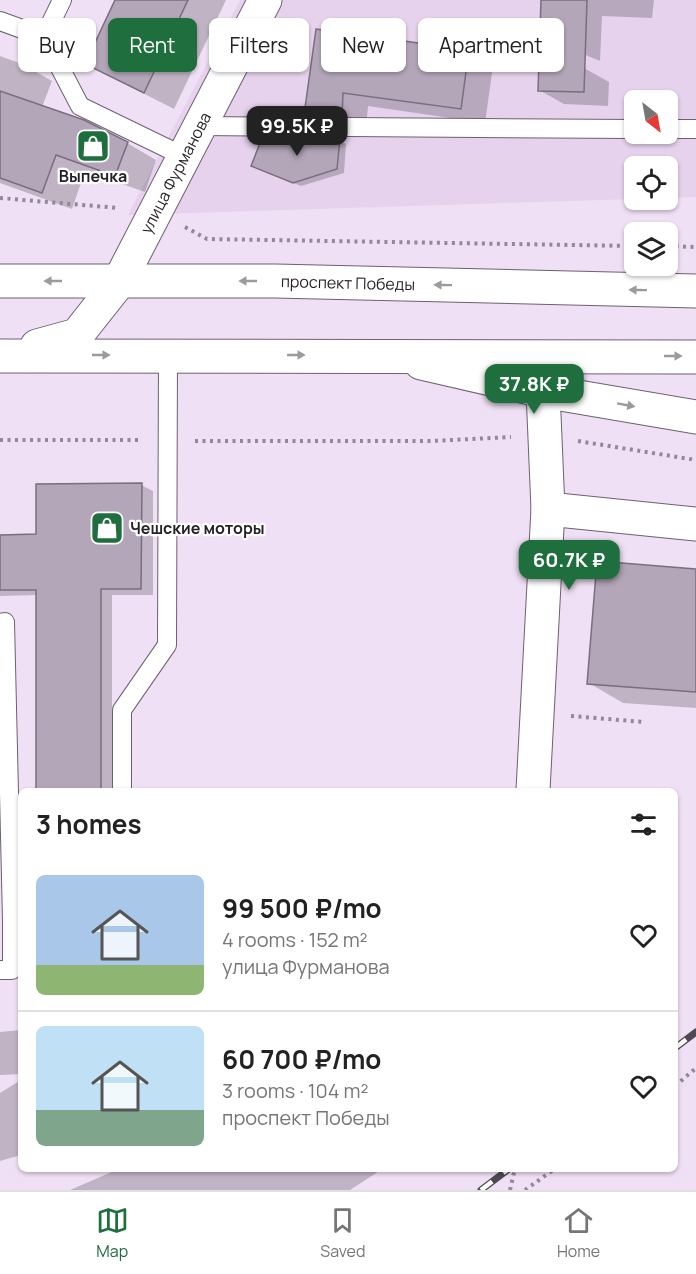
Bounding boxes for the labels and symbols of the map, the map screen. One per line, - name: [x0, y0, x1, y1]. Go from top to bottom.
- north arrow: [624, 90, 678, 144]
- pin: 99.5K ₽: [242, 106, 352, 157]
- street label: улица Фурманова: [135, 108, 216, 237]
- shop icon: Выпечка: [75, 128, 111, 164]
- place label: Выпечка: [59, 165, 127, 187]
- street label: проспект Победы: [281, 270, 415, 295]
- one-way arrow: [43, 276, 62, 286]
- one-way arrow: [238, 276, 257, 286]
- one-way arrow: [433, 281, 452, 290]
- one-way arrow: [628, 285, 647, 295]
- one-way arrow: [91, 350, 110, 360]
- one-way arrow: [286, 350, 305, 360]
- one-way arrow: [664, 352, 683, 361]
- pin: 37.8K ₽: [479, 364, 589, 415]
- one-way arrow: [617, 401, 636, 410]
- shop icon: Чешские моторы: [89, 510, 125, 546]
- place label: Чешские моторы: [130, 517, 265, 539]
- pin: 60.7K ₽: [514, 540, 624, 591]

